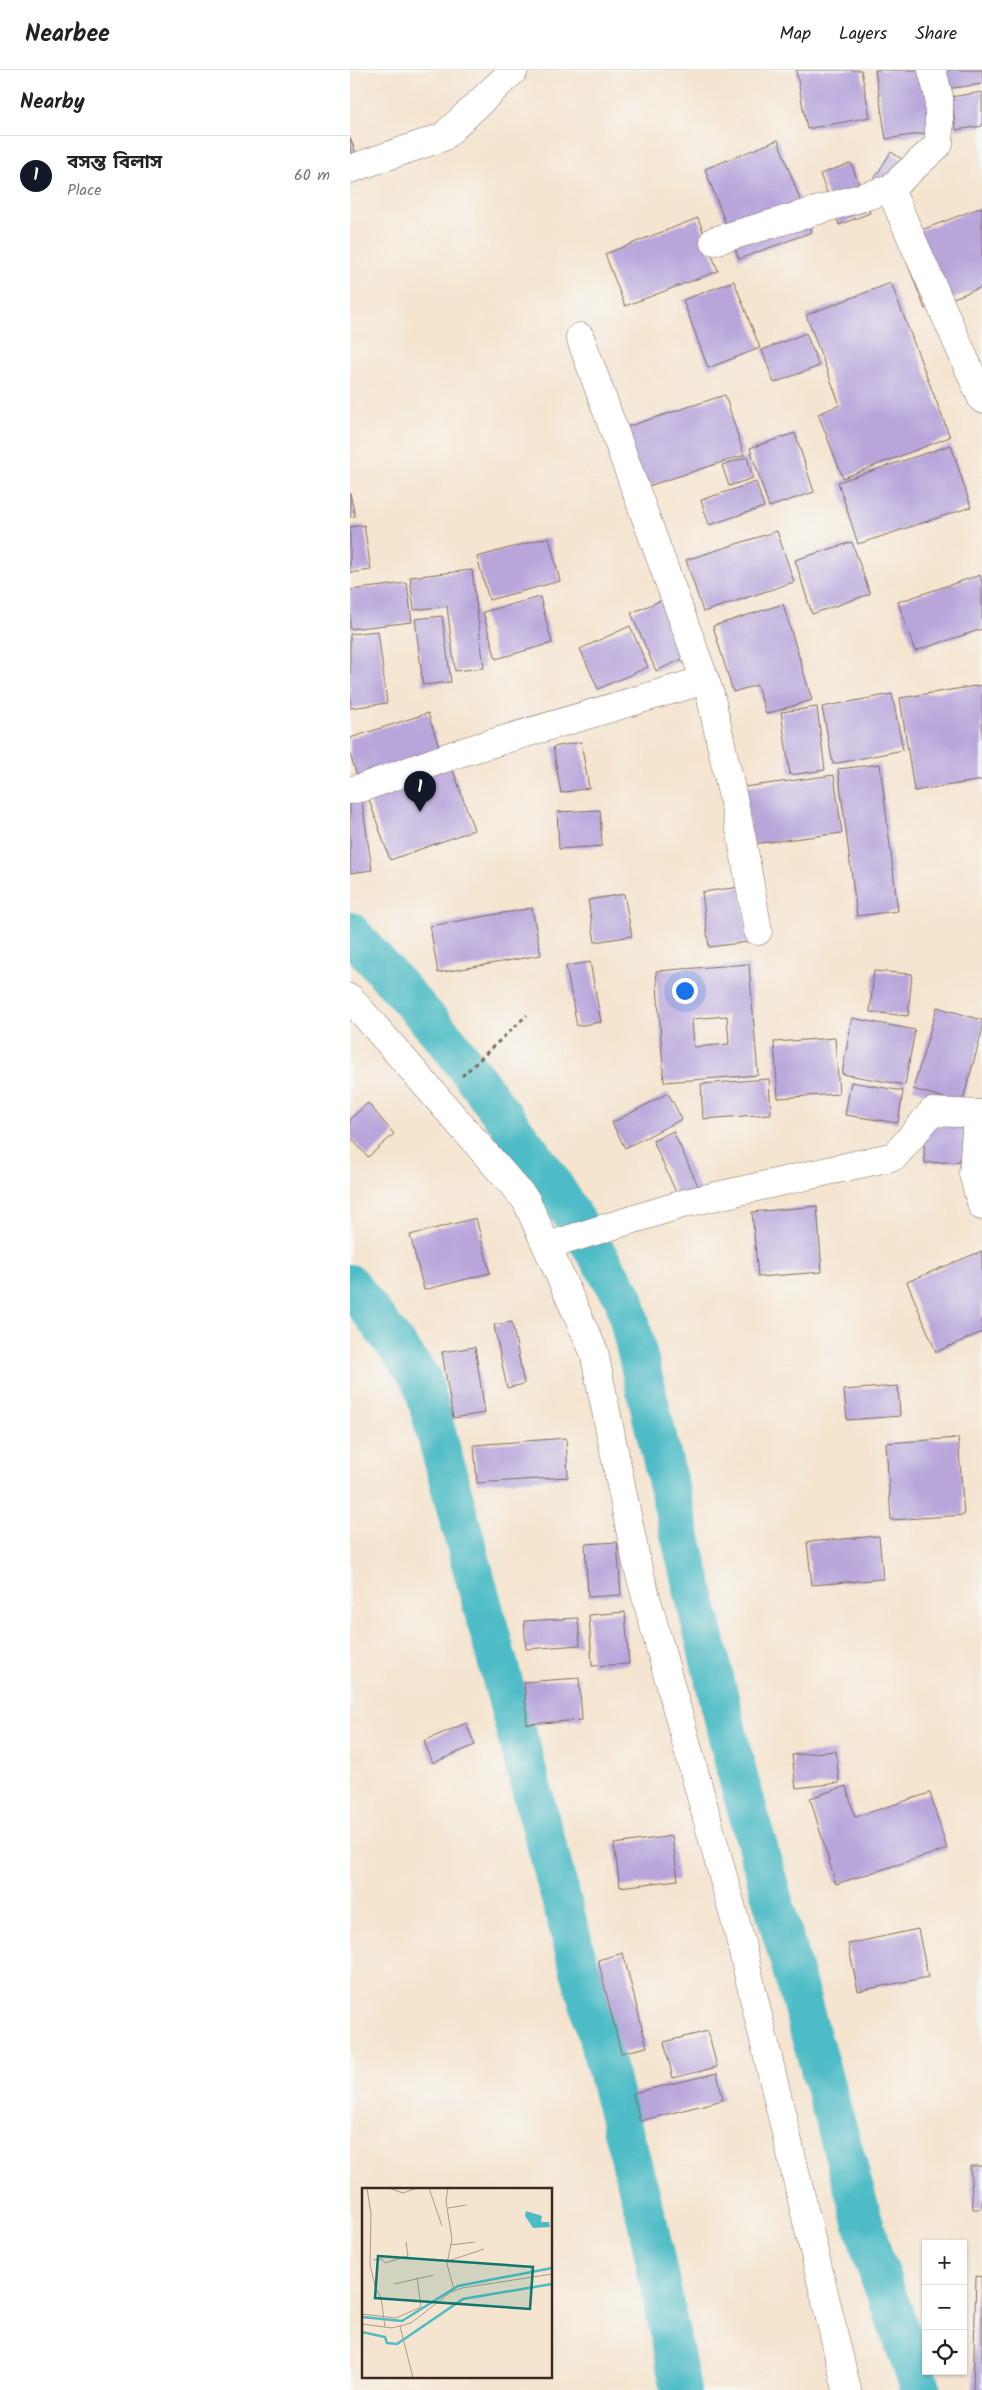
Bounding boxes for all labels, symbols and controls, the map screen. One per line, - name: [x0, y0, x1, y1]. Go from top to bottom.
- text: Nearbee: [25, 15, 110, 54]
- text: Map: [780, 20, 811, 49]
- text: Layers: [839, 20, 887, 49]
- text: Share: [915, 20, 957, 49]
- text: Nearby: [20, 86, 85, 119]
- text: বসন্ত বিলাস: [67, 148, 162, 178]
- text: 1: [34, 163, 38, 188]
- text: 60 m: [294, 163, 330, 188]
- text: Place: [67, 178, 101, 203]
- pin: 1: [404, 771, 436, 812]
- your location: [672, 978, 698, 1004]
- inset map: [362, 2188, 552, 2378]
- map controls: [922, 2240, 967, 2375]
- button: +: [922, 2240, 967, 2285]
- button: −: [922, 2285, 967, 2330]
- button: locate: [922, 2330, 967, 2375]

